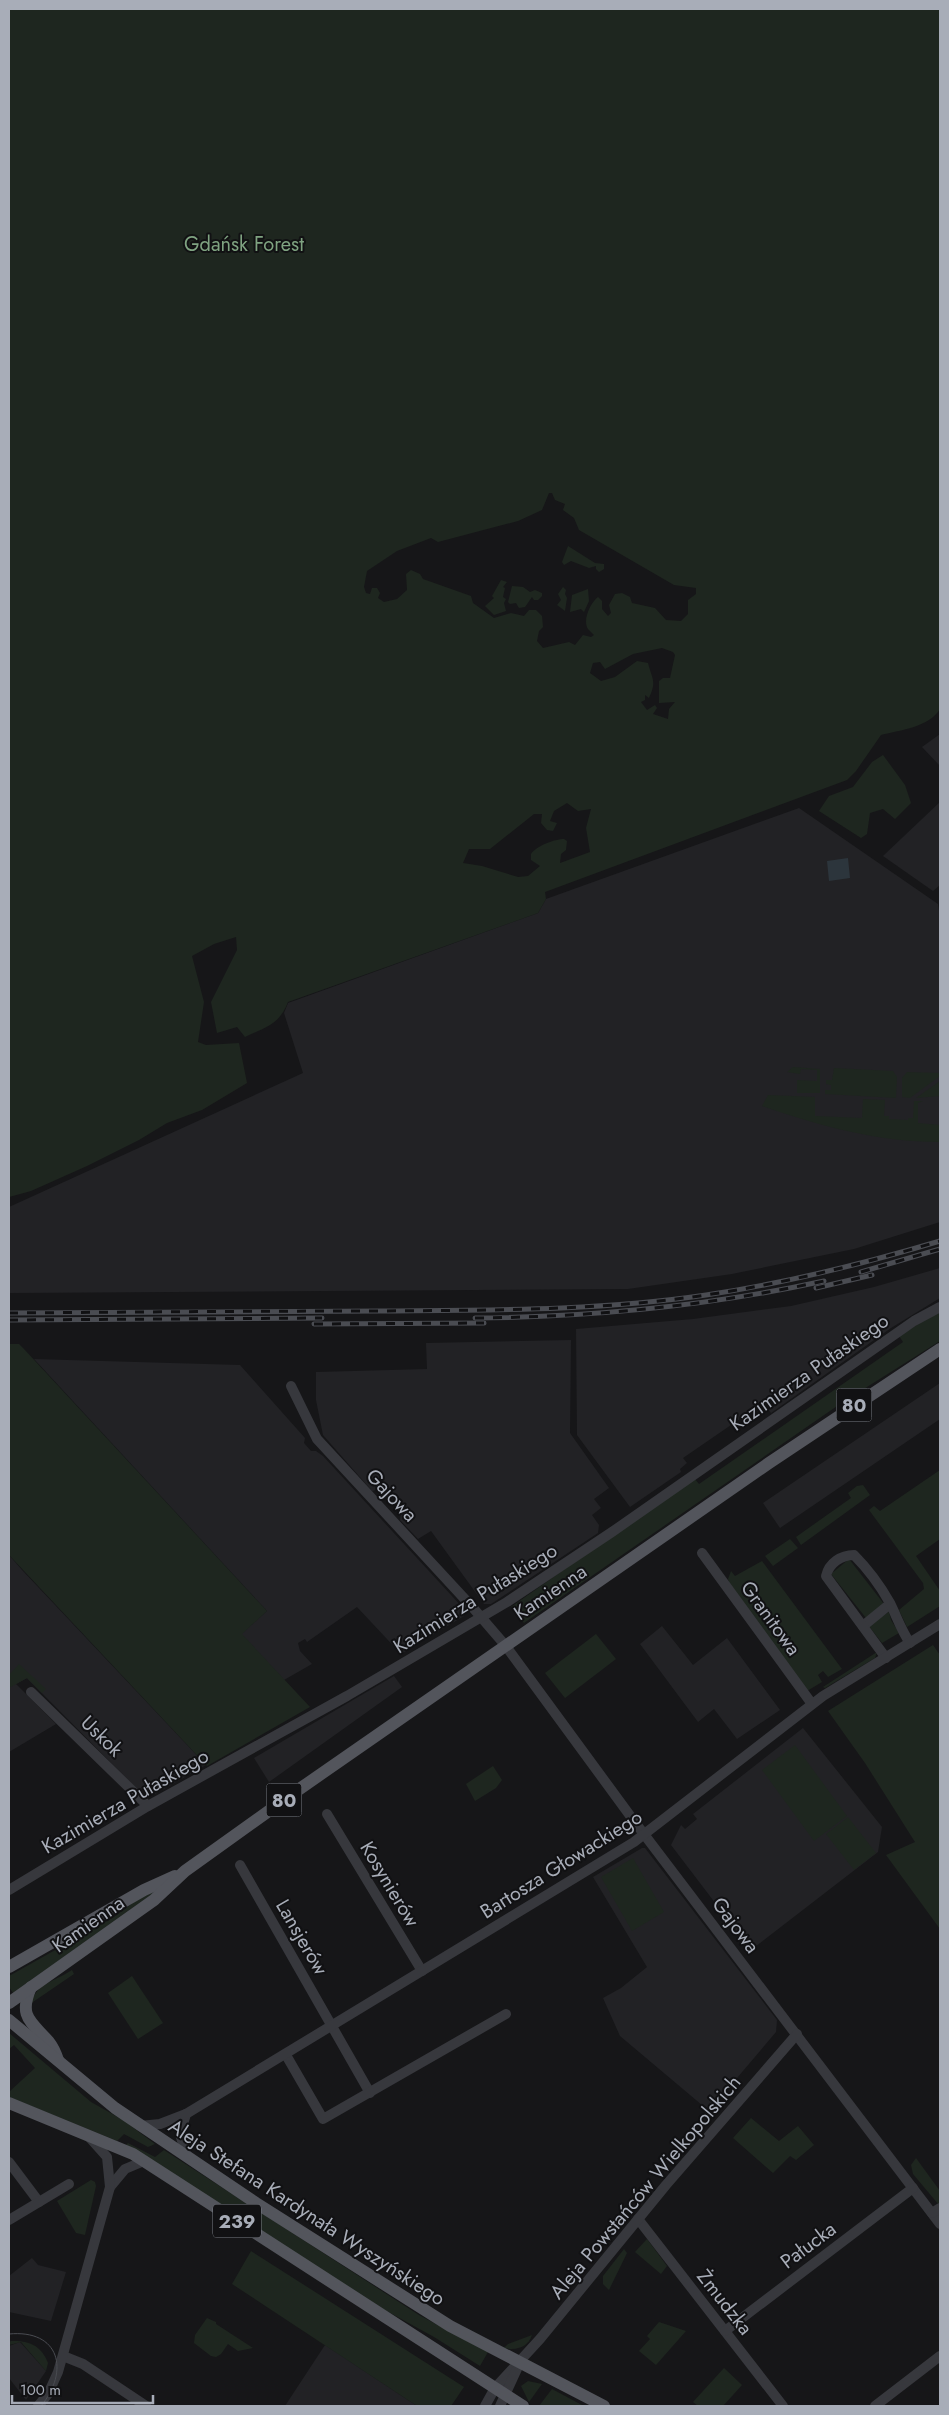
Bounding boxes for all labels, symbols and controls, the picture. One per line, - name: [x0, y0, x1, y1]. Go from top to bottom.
- park label: Gdańsk Forest: [184, 230, 304, 259]
- street label: Kazimierza Pułaskiego: [724, 1306, 895, 1438]
- road number: 80: [836, 1388, 872, 1422]
- street label: Gajowa: [359, 1462, 424, 1529]
- street label: Kazimierza Pułaskiego: [388, 1536, 563, 1661]
- street label: Kamienna: [508, 1557, 593, 1628]
- street label: Granitowa: [733, 1575, 808, 1662]
- street label: Uskok: [74, 1709, 129, 1764]
- street label: Kazimierza Pułaskiego: [36, 1742, 214, 1861]
- road number: 80: [266, 1784, 302, 1816]
- street label: Bartosza Głowackiego: [475, 1803, 648, 1926]
- street label: Kosynierów: [353, 1836, 427, 1933]
- street label: Kamienna: [46, 1889, 130, 1960]
- street label: Gajowa: [705, 1891, 766, 1960]
- street label: Lansjerów: [268, 1894, 335, 1981]
- street label: Aleja Powstańców Wielkopolskich: [543, 2069, 748, 2306]
- street label: Aleja Stefana Kardynała Wyszyńskiego: [163, 2112, 451, 2313]
- road number: 239: [213, 2204, 261, 2238]
- street label: Pałucka: [774, 2215, 842, 2276]
- street label: Żmudzka: [690, 2263, 759, 2341]
- scale bar: [12, 2372, 154, 2404]
- text: 100 m: [20, 2379, 61, 2401]

